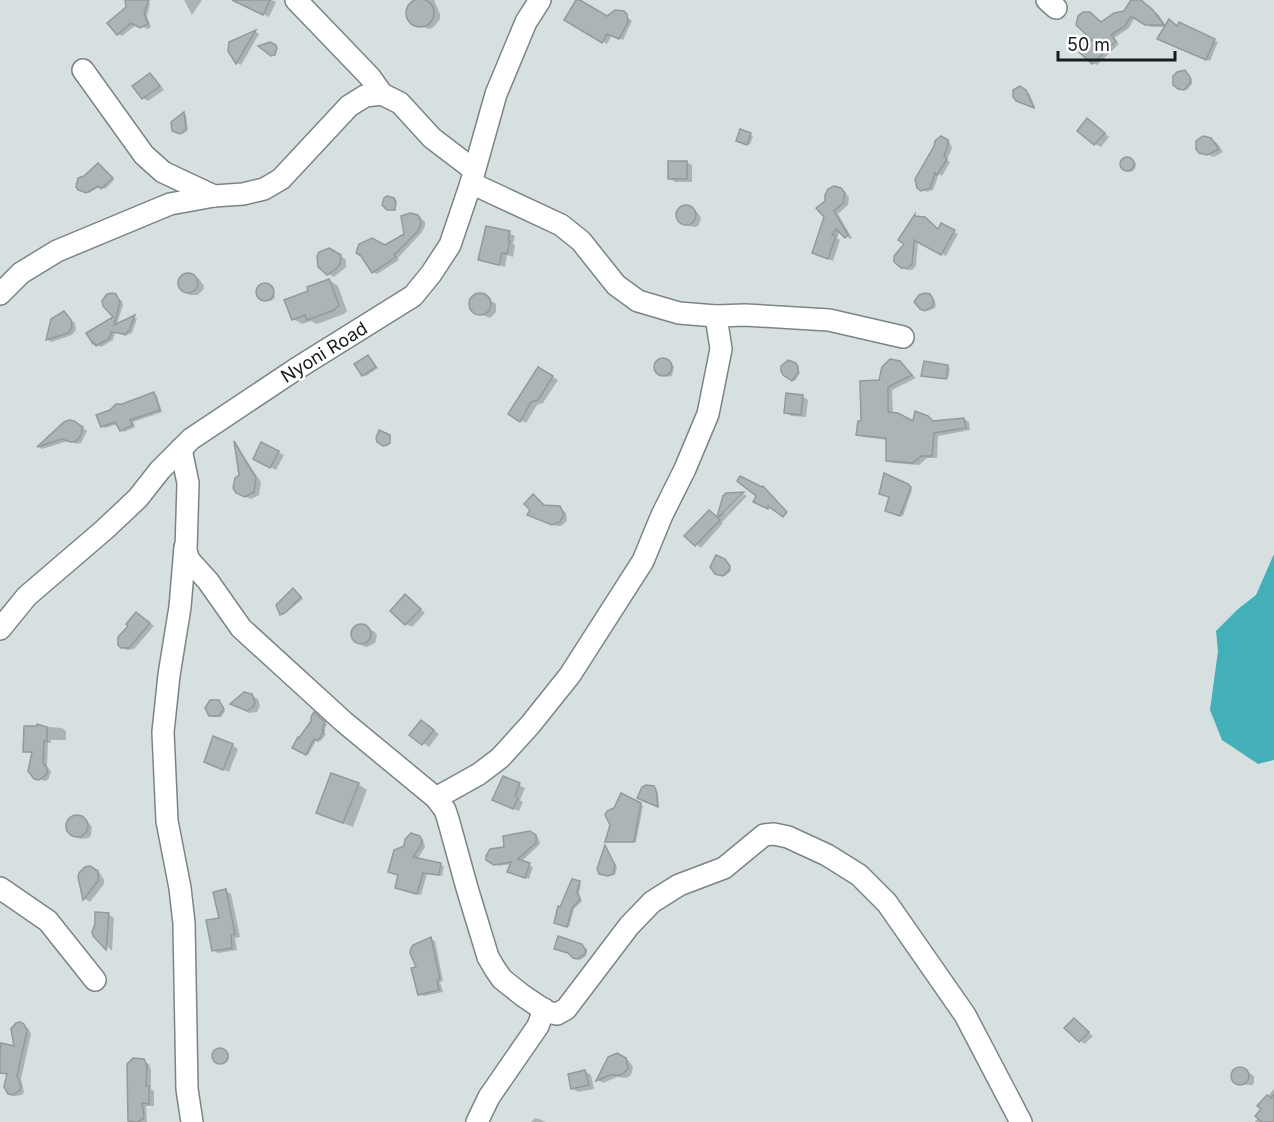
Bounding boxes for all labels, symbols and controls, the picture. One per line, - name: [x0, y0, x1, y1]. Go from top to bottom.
- scale bar: [1058, 24, 1175, 62]
- text: 50 m: [1067, 34, 1110, 55]
- street label: Nyoni Road: [277, 317, 371, 387]

